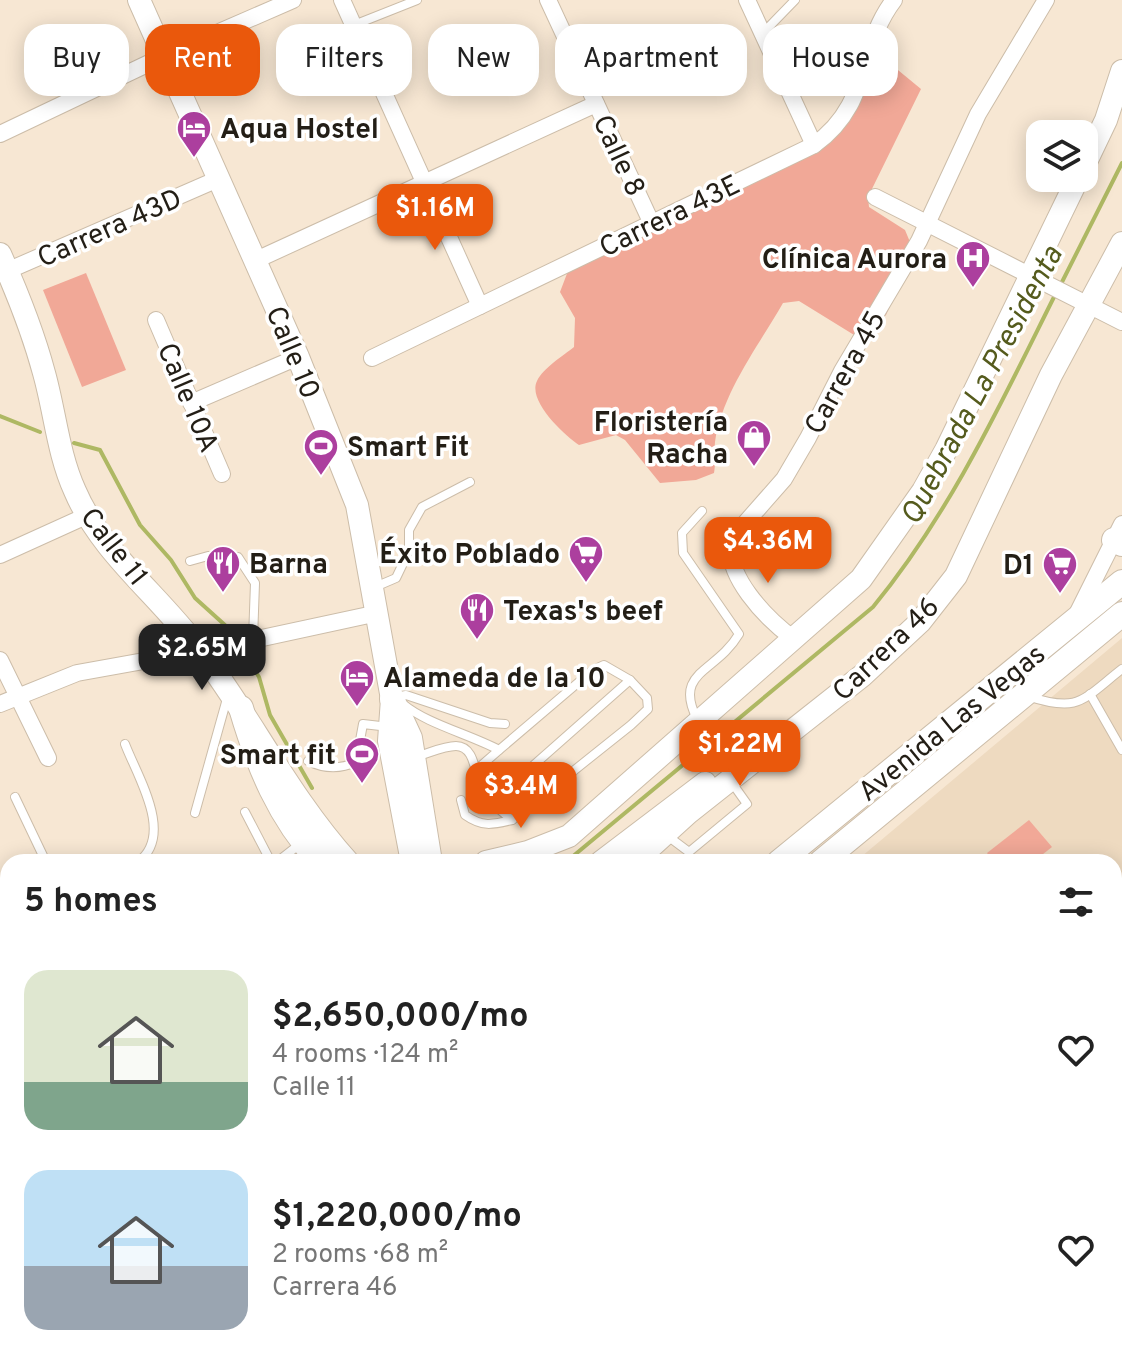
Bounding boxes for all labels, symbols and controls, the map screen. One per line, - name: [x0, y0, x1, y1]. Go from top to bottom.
- chip: Buy: [24, 24, 129, 96]
- chip: Rent: [145, 24, 260, 96]
- chip: Filters: [276, 24, 412, 96]
- chip: New: [428, 24, 539, 96]
- chip: Apartment: [555, 24, 747, 96]
- chip: House: [763, 24, 898, 96]
- hotel icon: Aqua Hostel: [175, 109, 213, 159]
- street label: Calle 8: [583, 110, 652, 203]
- place label: Aqua Hostel: [220, 113, 379, 149]
- map controls: [1026, 120, 1098, 192]
- button: layers: [1026, 120, 1098, 192]
- street label: Carrera 43E: [594, 168, 747, 267]
- street label: Carrera 43D: [32, 182, 188, 278]
- pin: $1.16M: [370, 184, 500, 252]
- text: $1.16M: [395, 193, 475, 226]
- hospital icon: Clínica Aurora: [954, 239, 992, 289]
- water label: Quebrada La Presidenta: [894, 240, 1073, 532]
- place label: Clínica Aurora: [762, 243, 947, 279]
- street label: Calle 10: [256, 301, 327, 405]
- street label: Carrera 45: [798, 305, 895, 442]
- street label: Calle 10A: [147, 338, 225, 458]
- place label: Floristería Racha: [594, 406, 728, 474]
- shop icon: Floristería Racha: [735, 418, 773, 468]
- sports icon: Smart Fit: [302, 427, 340, 477]
- place label: Smart Fit: [347, 431, 469, 467]
- street label: Calle 11: [71, 501, 155, 594]
- pin: $4.36M: [703, 517, 833, 585]
- text: $4.36M: [722, 526, 814, 559]
- supermarket icon: Éxito Poblado: [567, 534, 605, 584]
- place label: Éxito Poblado: [379, 536, 560, 574]
- restaurant icon: Barna: [204, 544, 242, 594]
- supermarket icon: D1: [1041, 545, 1079, 595]
- place label: Barna: [249, 548, 328, 584]
- place label: D1: [1003, 549, 1034, 585]
- street label: Carrera 46: [826, 590, 948, 710]
- restaurant icon: Texas's beef: [458, 591, 496, 641]
- place label: Texas's beef: [503, 595, 663, 631]
- pin: $2.65M: [137, 624, 267, 692]
- text: $2.65M: [157, 633, 247, 666]
- street label: Avenida Las Vegas: [852, 638, 1054, 811]
- hotel icon: Alameda de la 10: [338, 658, 376, 708]
- place label: Alameda de la 10: [383, 662, 606, 698]
- pin: $1.22M: [675, 720, 805, 788]
- text: $1.22M: [697, 729, 783, 762]
- sports icon: Smart fit: [343, 735, 381, 785]
- place label: Smart fit: [220, 739, 336, 775]
- pin: $3.4M: [465, 762, 577, 830]
- text: $3.4M: [484, 771, 558, 804]
- icon: filters: [1054, 880, 1098, 924]
- text: 5 homes: [24, 881, 158, 924]
- text: $2,650,000/mo: [272, 996, 529, 1039]
- icon: home: [88, 1002, 184, 1098]
- icon: heart: [1054, 1028, 1098, 1072]
- text: 4 rooms · 124 m²: [272, 1039, 459, 1072]
- text: Calle 11: [272, 1072, 356, 1105]
- text: $1,220,000/mo: [272, 1196, 522, 1239]
- icon: home: [88, 1202, 184, 1298]
- icon: heart: [1054, 1228, 1098, 1272]
- text: 2 rooms · 68 m²: [272, 1239, 448, 1272]
- text: Carrera 46: [272, 1272, 398, 1305]

